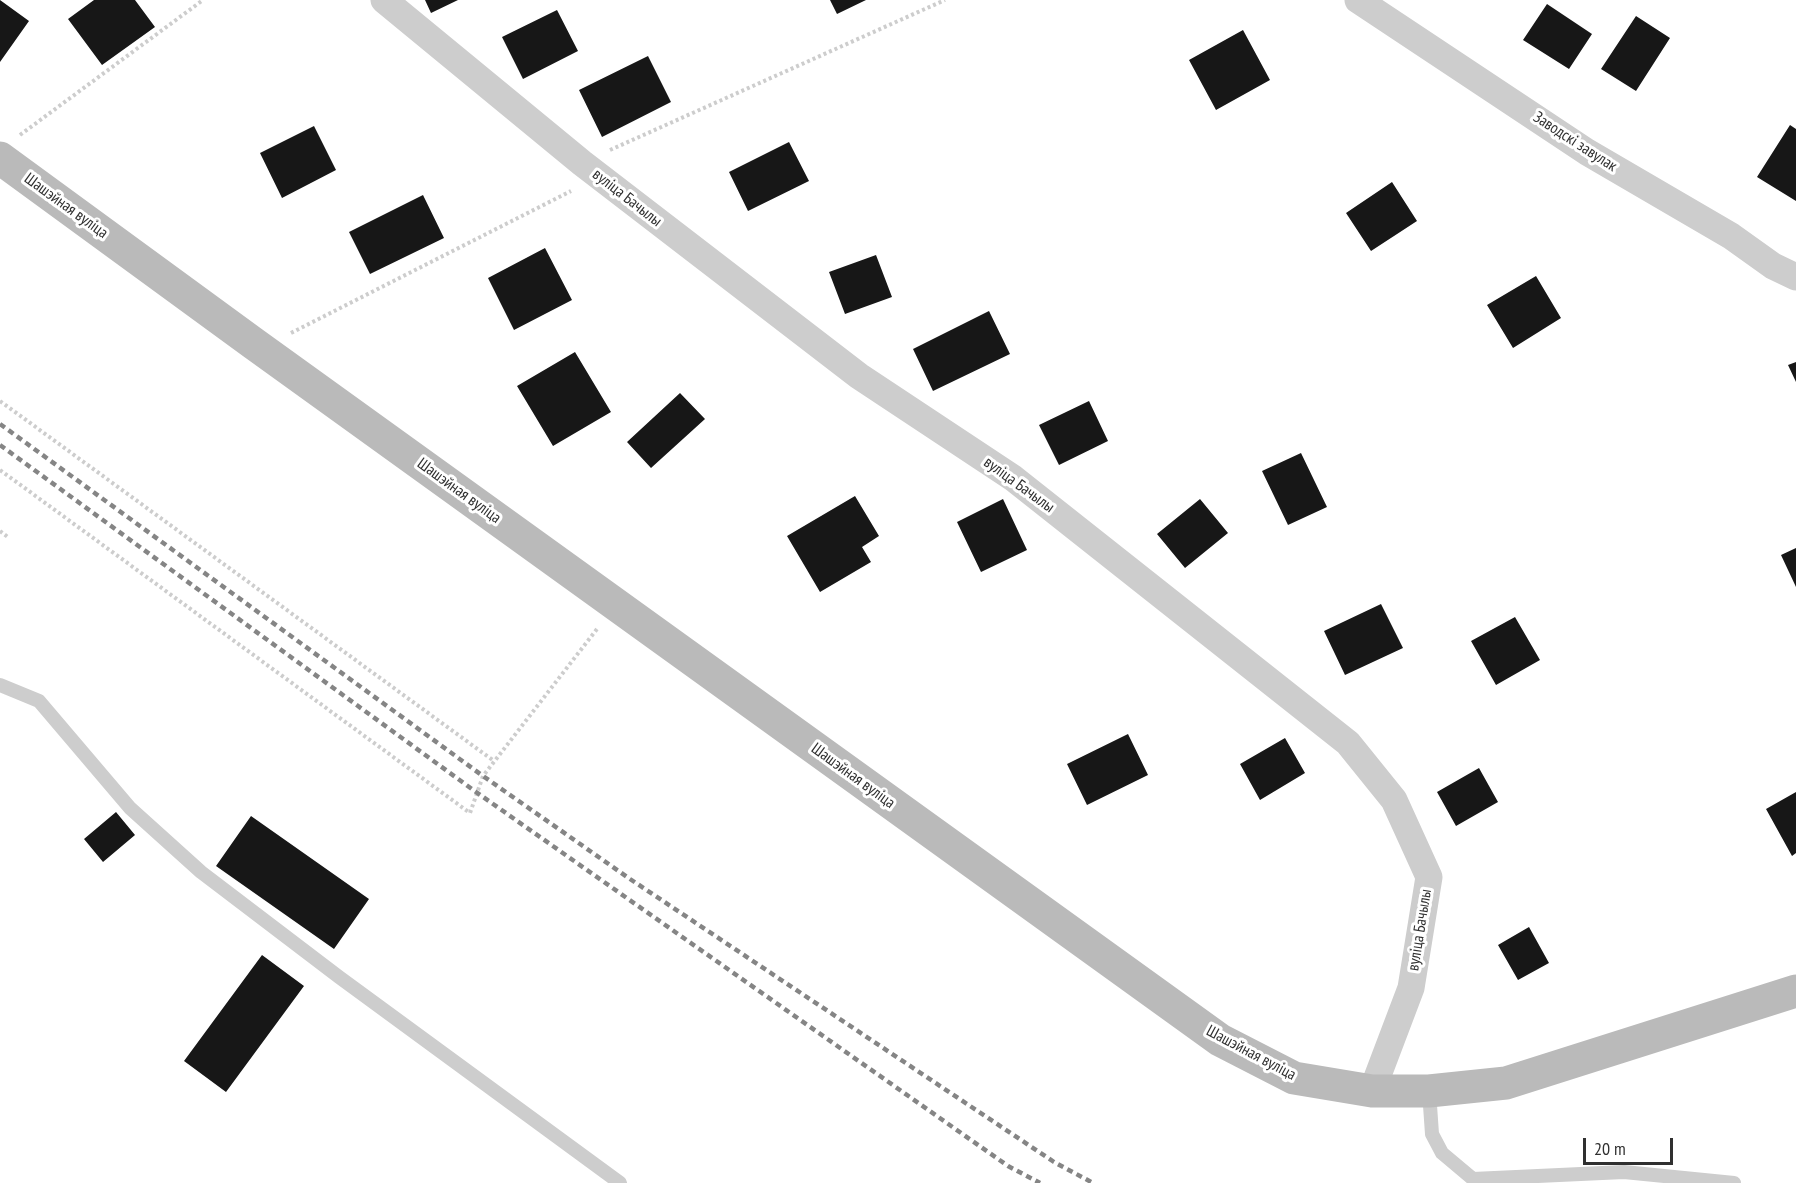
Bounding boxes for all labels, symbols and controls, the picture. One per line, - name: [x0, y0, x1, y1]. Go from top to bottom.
- street label: Заводскі завулак: [1530, 108, 1620, 176]
- street label: вуліца Бачылы: [589, 165, 665, 231]
- street label: Шашэйная вуліца: [20, 169, 112, 243]
- street label: вуліца Бачылы: [980, 453, 1058, 517]
- street label: Шашэйная вуліца: [413, 454, 505, 528]
- street label: Шашэйная вуліца: [807, 739, 899, 813]
- street label: вуліца Бачылы: [1404, 888, 1436, 972]
- street label: Шашэйная вуліца: [1203, 1021, 1299, 1085]
- scale bar: [1586, 1126, 1676, 1164]
- text: 20 m: [1594, 1137, 1626, 1160]

